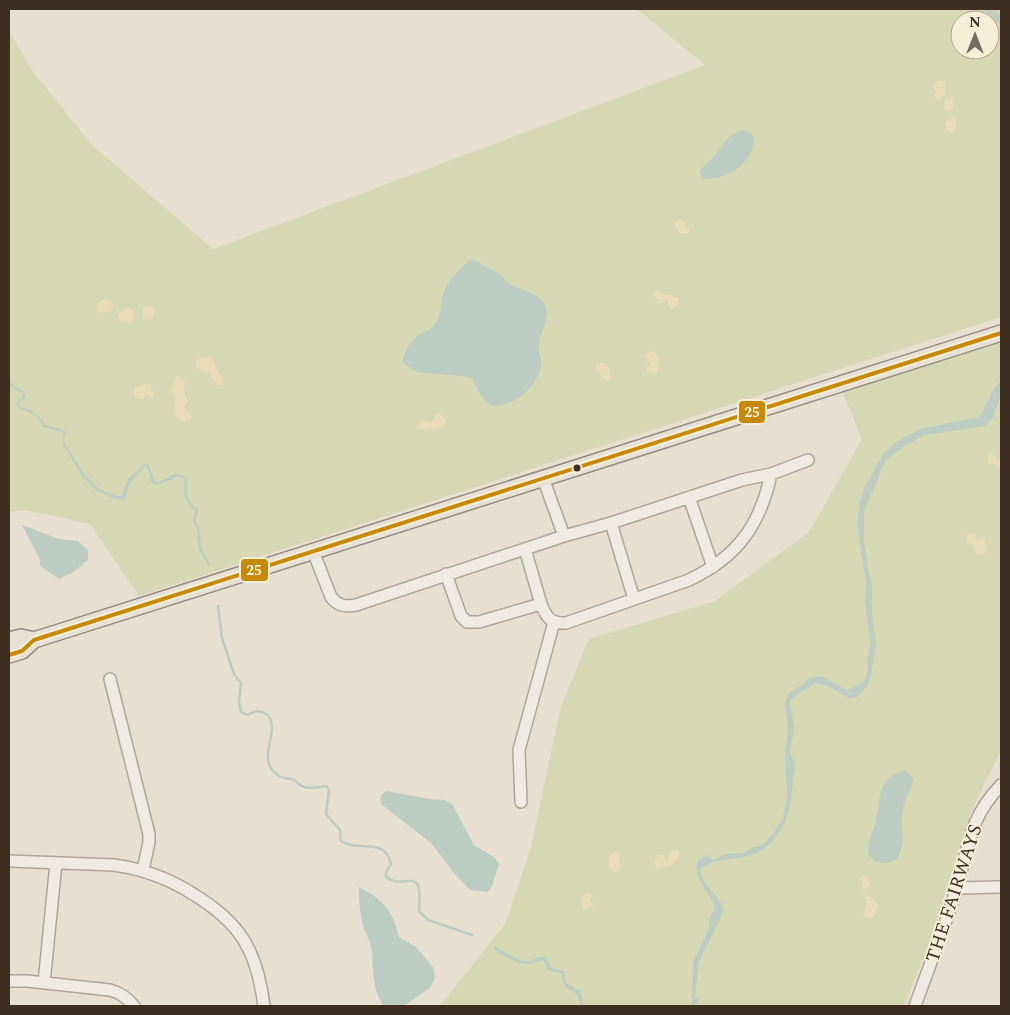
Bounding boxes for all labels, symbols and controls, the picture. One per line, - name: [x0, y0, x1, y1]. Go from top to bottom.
- north arrow: [950, 10, 1000, 60]
- text: N: [969, 12, 981, 33]
- line badge: 25: [738, 400, 766, 424]
- text: 25: [744, 402, 760, 423]
- unlabelled marker: [572, 463, 582, 473]
- line badge: 25: [240, 558, 269, 582]
- text: 25: [246, 560, 262, 581]
- street label: THE FAIRWAYS: [918, 821, 990, 966]

